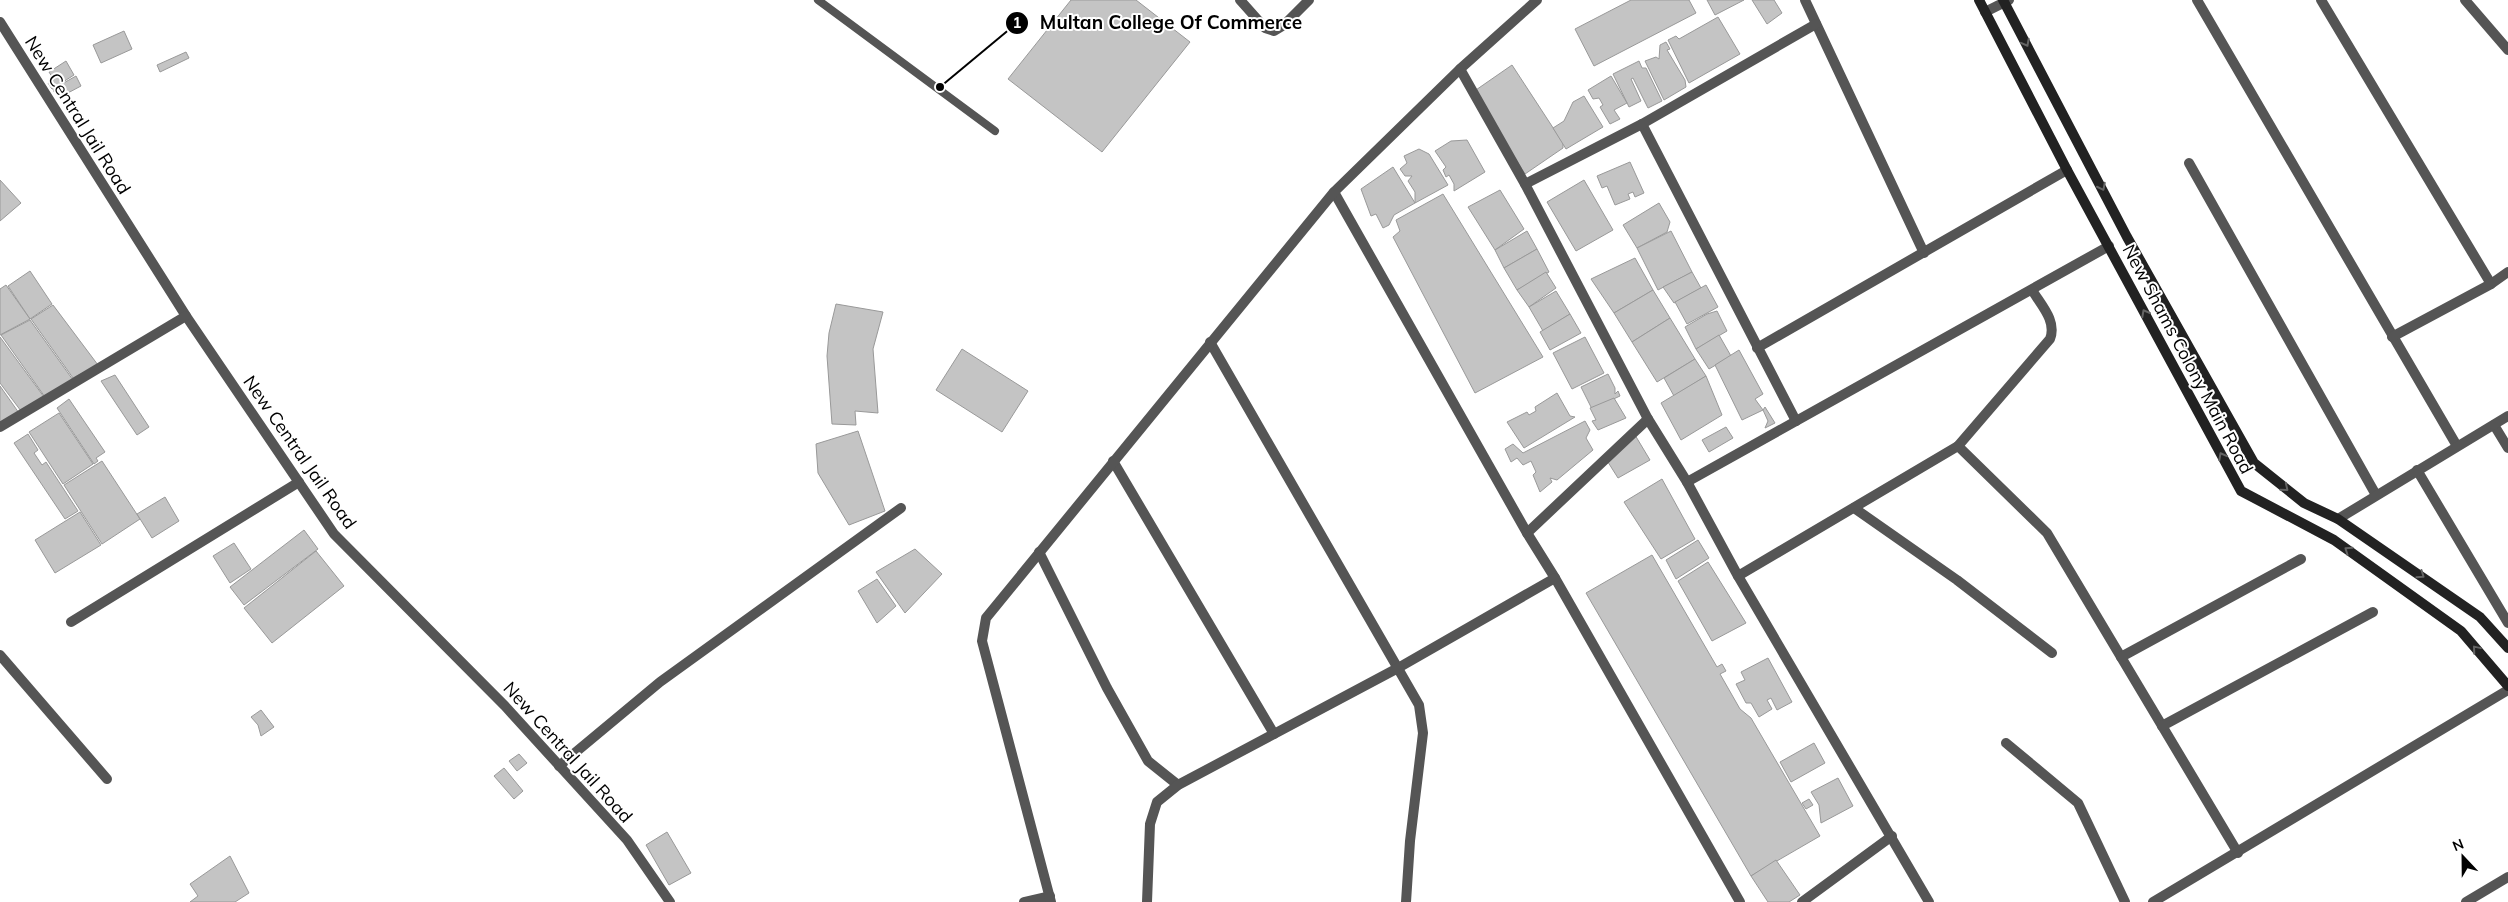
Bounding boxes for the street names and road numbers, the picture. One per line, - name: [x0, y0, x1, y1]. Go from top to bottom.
- street label: New Central Jail Road: [20, 32, 136, 198]
- street label: New Shams Colony Main Road: [2118, 240, 2258, 478]
- street label: New Central Jail Road: [238, 371, 362, 533]
- street label: New Central Jail Road: [499, 677, 637, 827]

